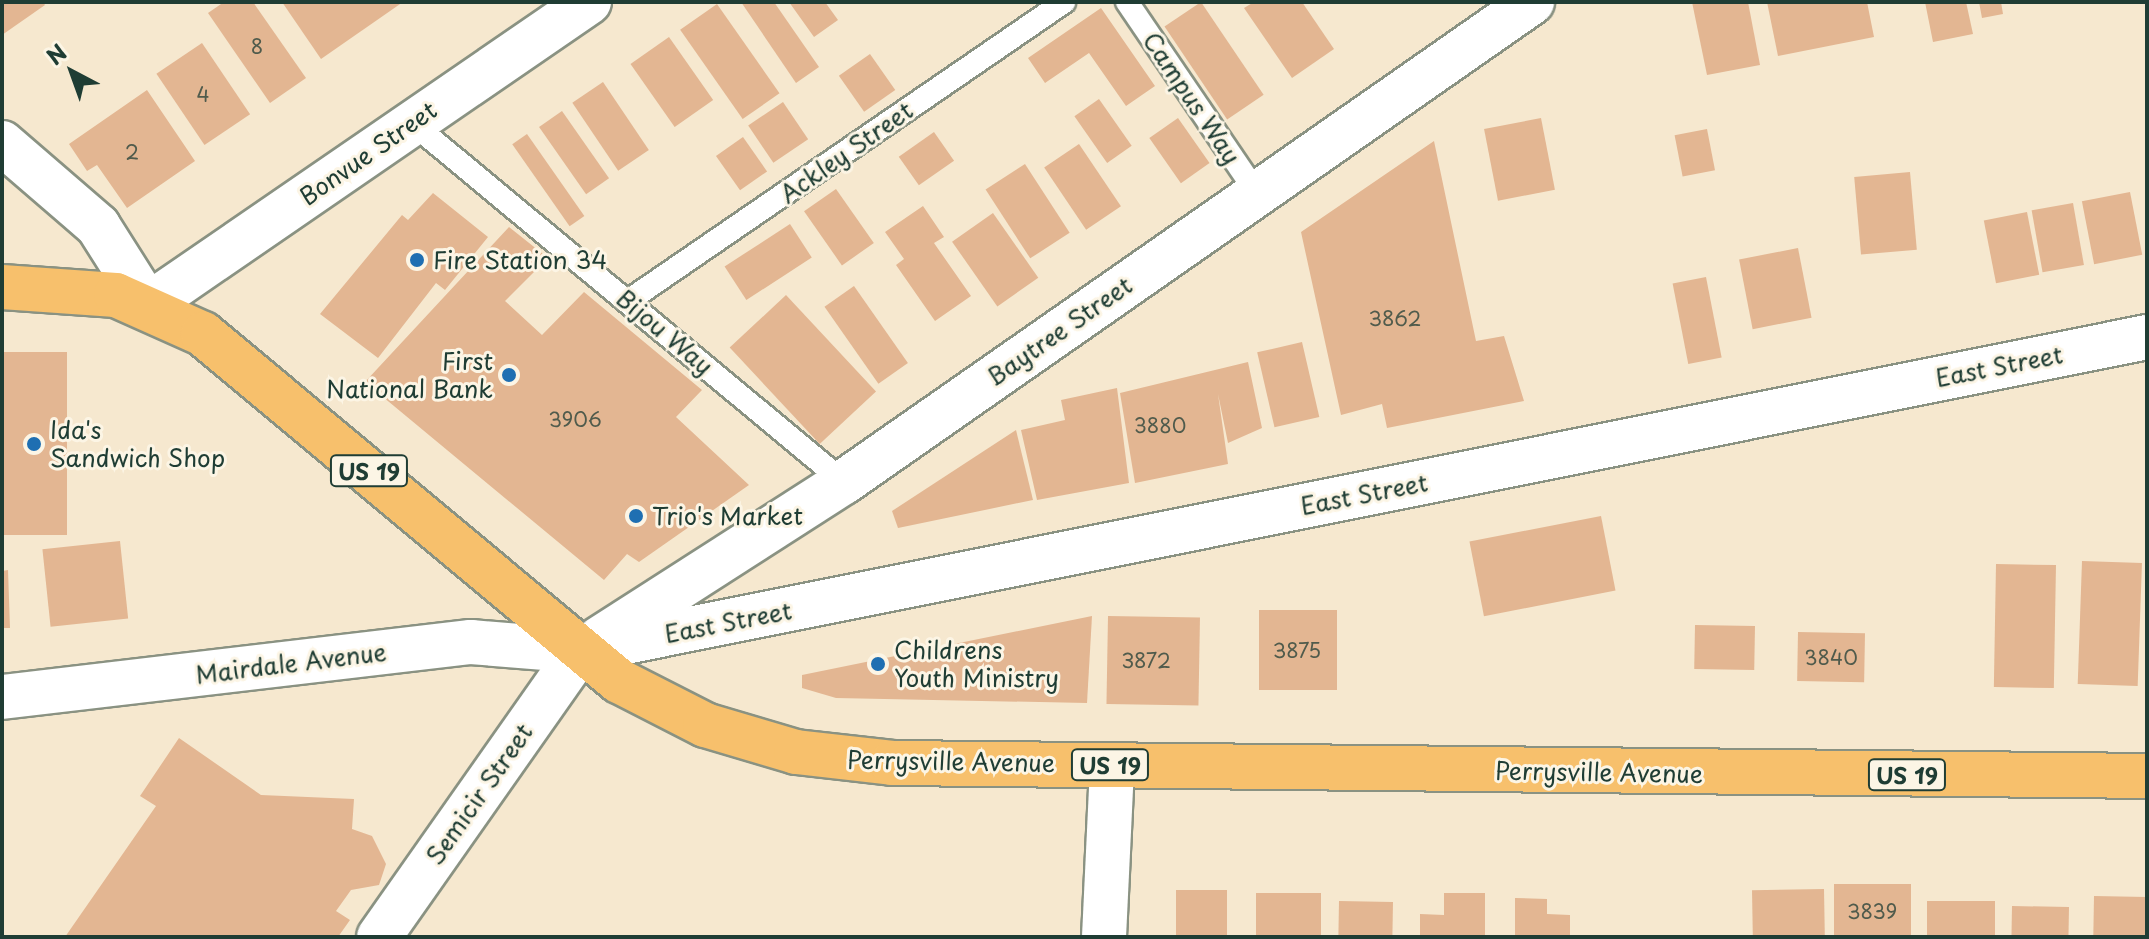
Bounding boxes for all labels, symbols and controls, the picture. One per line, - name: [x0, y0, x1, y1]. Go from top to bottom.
- street label: Campus Way: [1137, 26, 1247, 170]
- north arrow: [32, 32, 112, 112]
- house number: 8: [251, 34, 263, 58]
- text: N: [39, 35, 73, 72]
- house number: 4: [196, 82, 210, 106]
- street label: Bonvue Street: [293, 95, 443, 211]
- street label: Ackley Street: [773, 95, 919, 209]
- house number: 2: [125, 140, 139, 164]
- place label: Fire Station 34: [433, 246, 607, 274]
- marker: Fire Station 34: [408, 251, 426, 269]
- street label: Baytree Street: [980, 270, 1138, 392]
- street label: Bijou Way: [611, 284, 719, 380]
- house number: 3862: [1369, 306, 1421, 330]
- street label: East Street: [1933, 340, 2065, 392]
- place label: First National Bank: [326, 347, 493, 403]
- marker: First National Bank: [500, 366, 518, 384]
- house number: 3906: [548, 407, 602, 431]
- house number: 3880: [1134, 413, 1186, 437]
- place label: Ida's Sandwich Shop: [50, 416, 226, 472]
- marker: Ida's Sandwich Shop: [25, 435, 43, 453]
- road number: US 19: [329, 453, 409, 489]
- street label: East Street: [1298, 468, 1430, 520]
- place label: Trio's Market: [652, 502, 805, 530]
- marker: Trio's Market: [627, 507, 645, 525]
- street label: East Street: [662, 596, 794, 648]
- place label: Childrens Youth Ministry: [894, 636, 1061, 692]
- street label: Mairdale Avenue: [193, 637, 389, 689]
- house number: 3875: [1273, 638, 1321, 662]
- house number: 3840: [1804, 645, 1858, 669]
- house number: 3872: [1121, 648, 1171, 672]
- marker: Childrens Youth Ministry: [869, 655, 887, 673]
- street label: Semicir Street: [420, 718, 538, 870]
- street label: Perrysville Avenue: [847, 745, 1055, 777]
- road number: US 19: [1070, 747, 1150, 783]
- street label: Perrysville Avenue: [1495, 756, 1703, 788]
- road number: US 19: [1867, 757, 1947, 793]
- house number: 3839: [1847, 899, 1897, 923]

